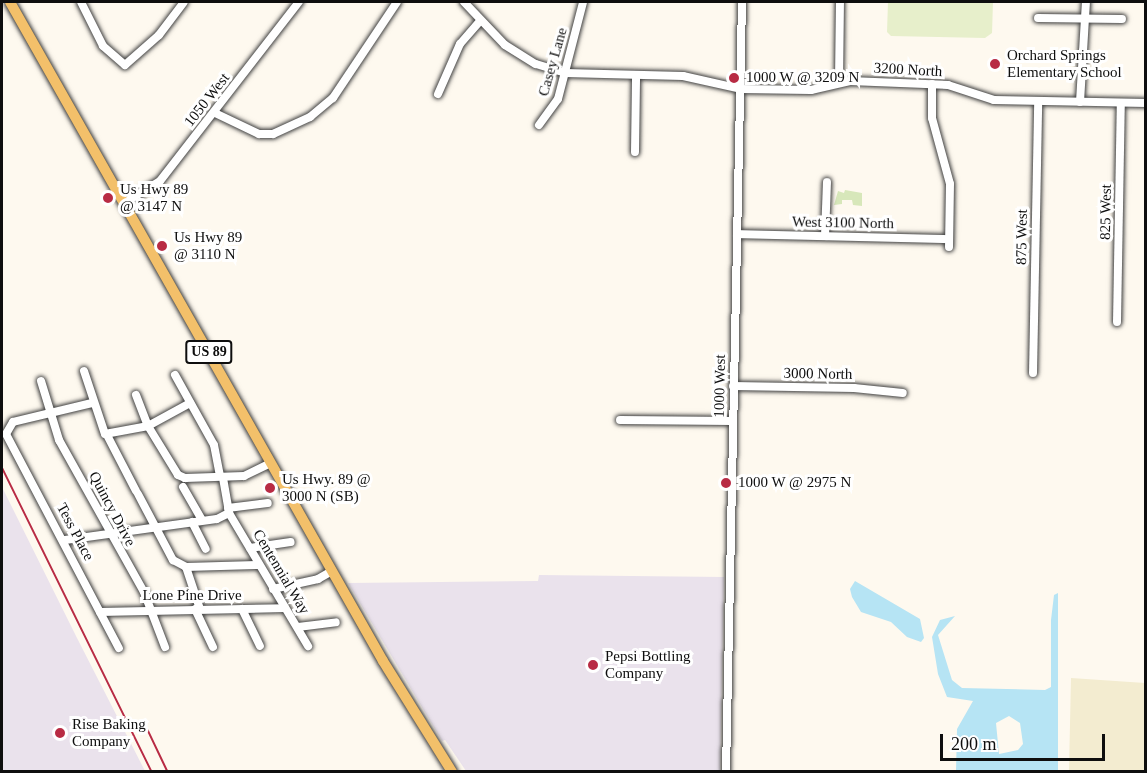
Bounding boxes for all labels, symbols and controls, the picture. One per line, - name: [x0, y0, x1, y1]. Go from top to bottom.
- street label: Casey Lane: [535, 26, 571, 98]
- place label: Orchard Springs Elementary School: [1007, 46, 1122, 81]
- marker: Orchard Springs Elementary School: [988, 57, 1002, 71]
- street label: 3200 North: [873, 59, 943, 81]
- street label: 1050 West: [180, 69, 234, 131]
- place label: 1000 W @ 3209 N: [746, 69, 860, 87]
- marker: 1000 W @ 3209 N: [727, 71, 741, 85]
- place label: Us Hwy 89 @ 3147 N: [120, 180, 188, 215]
- street label: 825 West: [1097, 184, 1115, 240]
- marker: Us Hwy 89 @ 3147 N: [101, 191, 115, 205]
- street label: 875 West: [1013, 209, 1031, 265]
- street label: West 3100 North: [792, 213, 894, 233]
- place label: Us Hwy 89 @ 3110 N: [174, 228, 242, 263]
- marker: Us Hwy 89 @ 3110 N: [155, 239, 169, 253]
- road number: US 89: [185, 341, 233, 363]
- street label: 1000 West: [710, 354, 730, 418]
- street label: 3000 North: [783, 364, 853, 384]
- street label: Quincy Drive: [85, 469, 139, 549]
- place label: Us Hwy. 89 @ 3000 N (SB): [282, 470, 371, 505]
- place label: 1000 W @ 2975 N: [738, 474, 852, 492]
- marker: 1000 W @ 2975 N: [719, 476, 733, 490]
- marker: Us Hwy. 89 @ 3000 N (SB): [263, 481, 277, 495]
- street label: Tess Place: [52, 500, 98, 564]
- street label: Centennial Way: [249, 526, 313, 618]
- street label: Lone Pine Drive: [142, 587, 242, 605]
- place label: Pepsi Bottling Company: [605, 647, 690, 682]
- marker: Pepsi Bottling Company: [586, 658, 600, 672]
- place label: Rise Baking Company: [72, 715, 146, 750]
- scale bar: [943, 722, 1108, 760]
- marker: Rise Baking Company: [53, 726, 67, 740]
- text: 200 m: [951, 734, 997, 754]

